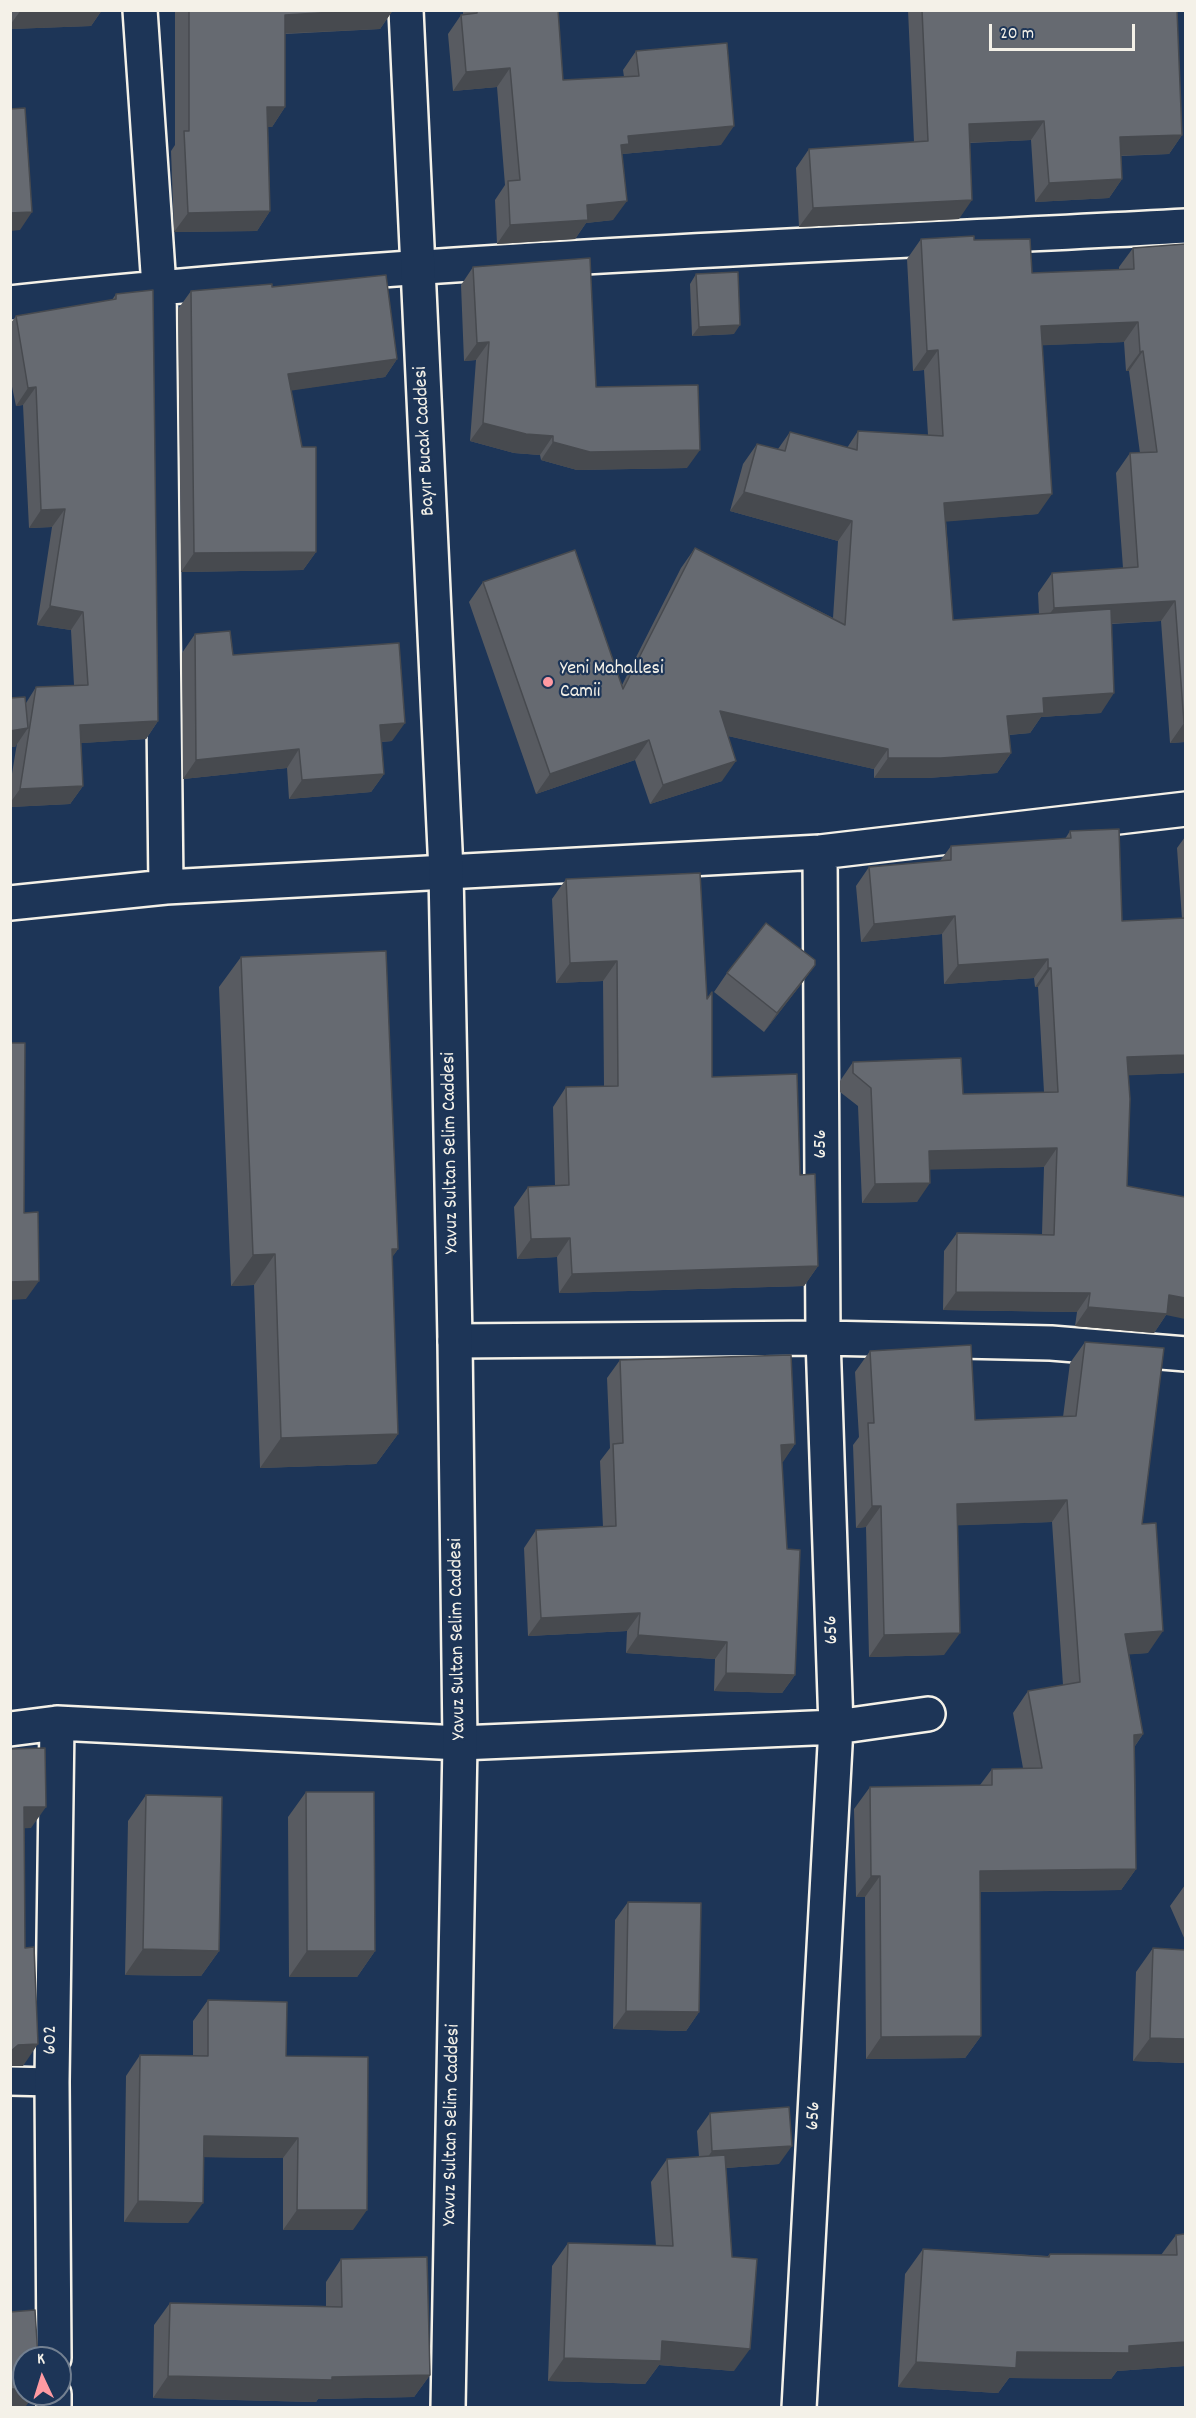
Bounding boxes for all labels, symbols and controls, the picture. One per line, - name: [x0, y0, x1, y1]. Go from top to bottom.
- scale bar: [992, 12, 1138, 50]
- text: 20 m: [1000, 22, 1034, 47]
- street label: Bayır Bucak Caddesi: [410, 366, 442, 516]
- place label: Yeni Mahallesi Camii: [560, 658, 664, 705]
- marker: Yeni Mahallesi Camii: [541, 675, 555, 689]
- street label: Yavuz Sultan Selim Caddesi: [438, 1052, 466, 1254]
- street label: 656: [810, 1130, 834, 1158]
- street label: Yavuz Sultan Selim Caddesi: [445, 1538, 473, 1740]
- street label: 656: [821, 1615, 845, 1645]
- street label: Yavuz Sultan Selim Caddesi: [439, 2024, 467, 2226]
- street label: 602: [40, 2025, 64, 2055]
- street label: 656: [802, 2101, 828, 2131]
- north arrow: [12, 2346, 72, 2406]
- text: K: [36, 2348, 45, 2371]

